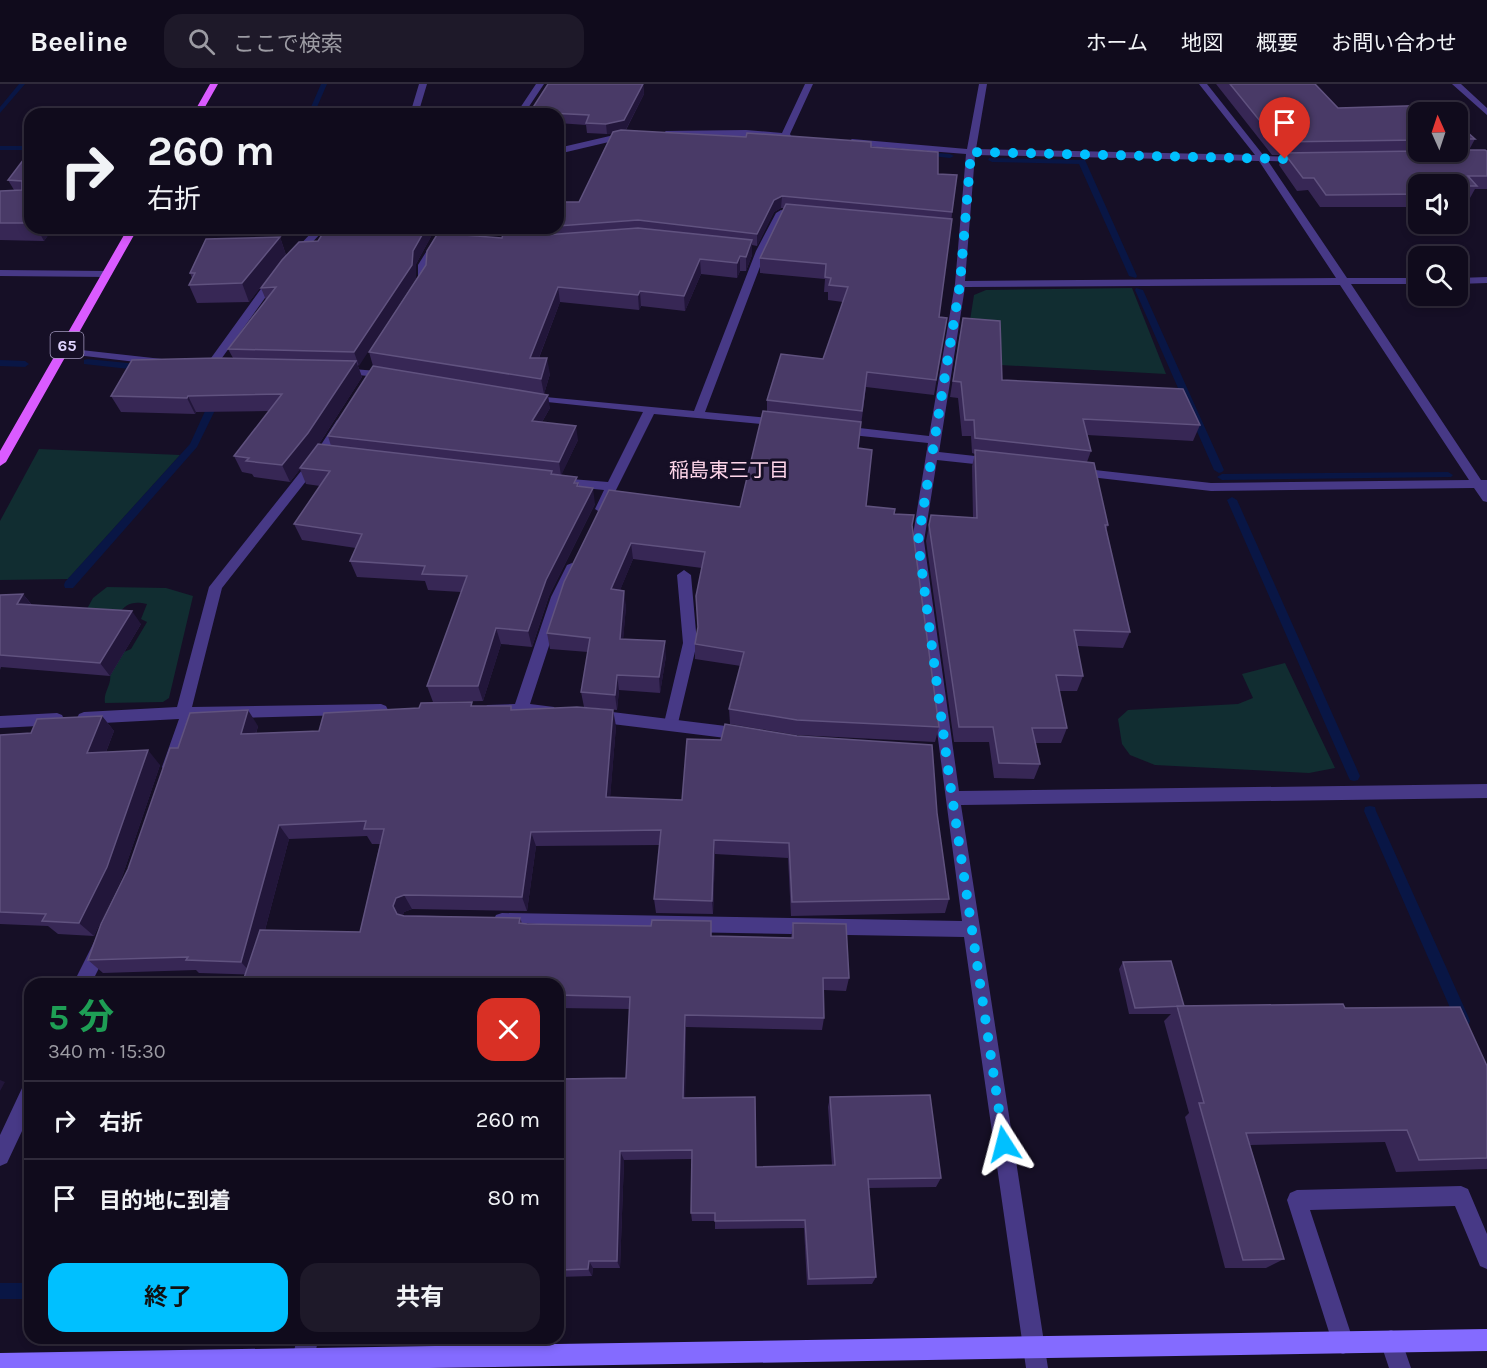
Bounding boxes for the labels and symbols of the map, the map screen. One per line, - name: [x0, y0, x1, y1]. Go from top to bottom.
- pin: [1259, 97, 1310, 159]
- north arrow: [1408, 102, 1468, 162]
- road number: 65: [50, 332, 84, 358]
- district label: 稲島東三丁目: [669, 459, 789, 482]
- position arrow: [972, 1112, 1036, 1176]

